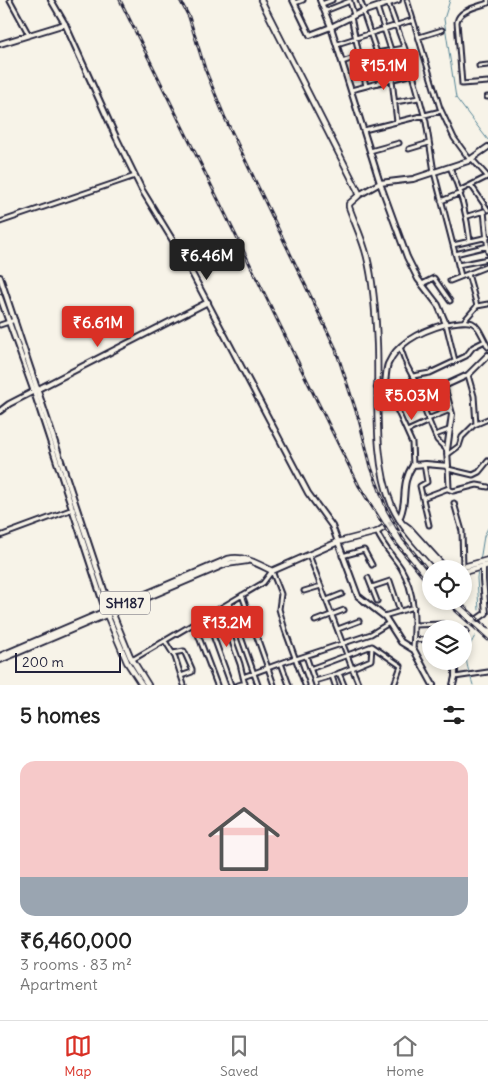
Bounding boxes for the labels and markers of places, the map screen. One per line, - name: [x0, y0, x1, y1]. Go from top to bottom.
- pin: ₹15.1M: [343, 48, 425, 91]
- pin: ₹6.46M: [166, 238, 248, 281]
- pin: ₹6.61M: [57, 306, 139, 348]
- pin: ₹5.03M: [371, 378, 453, 421]
- pin: ₹13.2M: [186, 606, 268, 648]

